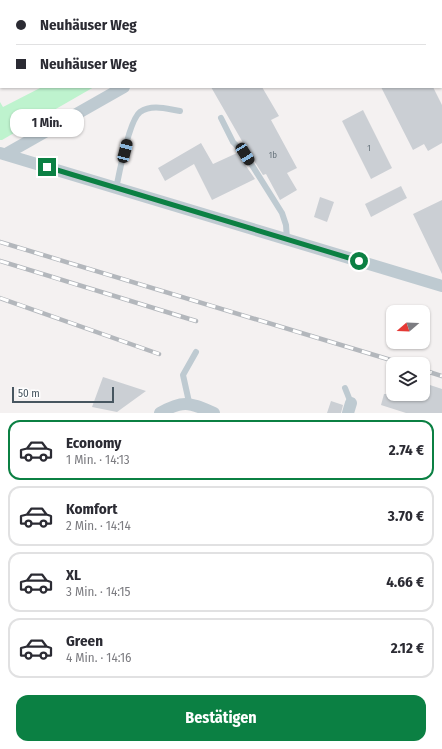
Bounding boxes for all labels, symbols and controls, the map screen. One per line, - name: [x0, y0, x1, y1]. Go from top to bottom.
- text: Neuhäuser Weg: [40, 16, 137, 34]
- text: Neuhäuser Weg: [40, 55, 137, 73]
- callout: 1 Min.: [10, 109, 84, 137]
- text: 1 Min.: [32, 115, 62, 130]
- car: [116, 138, 134, 164]
- car: [234, 141, 256, 167]
- house number: 1: [367, 143, 371, 153]
- house number: 1b: [269, 150, 277, 160]
- route end: [38, 158, 56, 176]
- route start: [350, 252, 368, 270]
- north arrow: [386, 305, 430, 349]
- map controls: [386, 305, 430, 401]
- button: layers: [386, 357, 430, 401]
- scale bar: [12, 385, 114, 404]
- text: 50 m: [18, 387, 40, 400]
- icon: car: [18, 432, 54, 468]
- text: Economy: [66, 434, 121, 452]
- text: 2.74 €: [389, 441, 424, 459]
- text: 1 Min. · 14:13: [66, 452, 130, 467]
- icon: car: [18, 498, 54, 534]
- text: Komfort: [66, 500, 117, 518]
- text: 3.70 €: [388, 507, 424, 525]
- text: 2 Min. · 14:14: [66, 518, 131, 533]
- icon: car: [18, 564, 54, 600]
- text: XL: [66, 566, 81, 584]
- text: 4.66 €: [386, 573, 424, 591]
- text: 3 Min. · 14:15: [66, 584, 131, 599]
- icon: car: [18, 630, 54, 666]
- text: Green: [66, 632, 103, 650]
- text: 2.12 €: [391, 639, 424, 657]
- text: 4 Min. · 14:16: [66, 650, 131, 665]
- button: Bestätigen: [16, 695, 426, 741]

